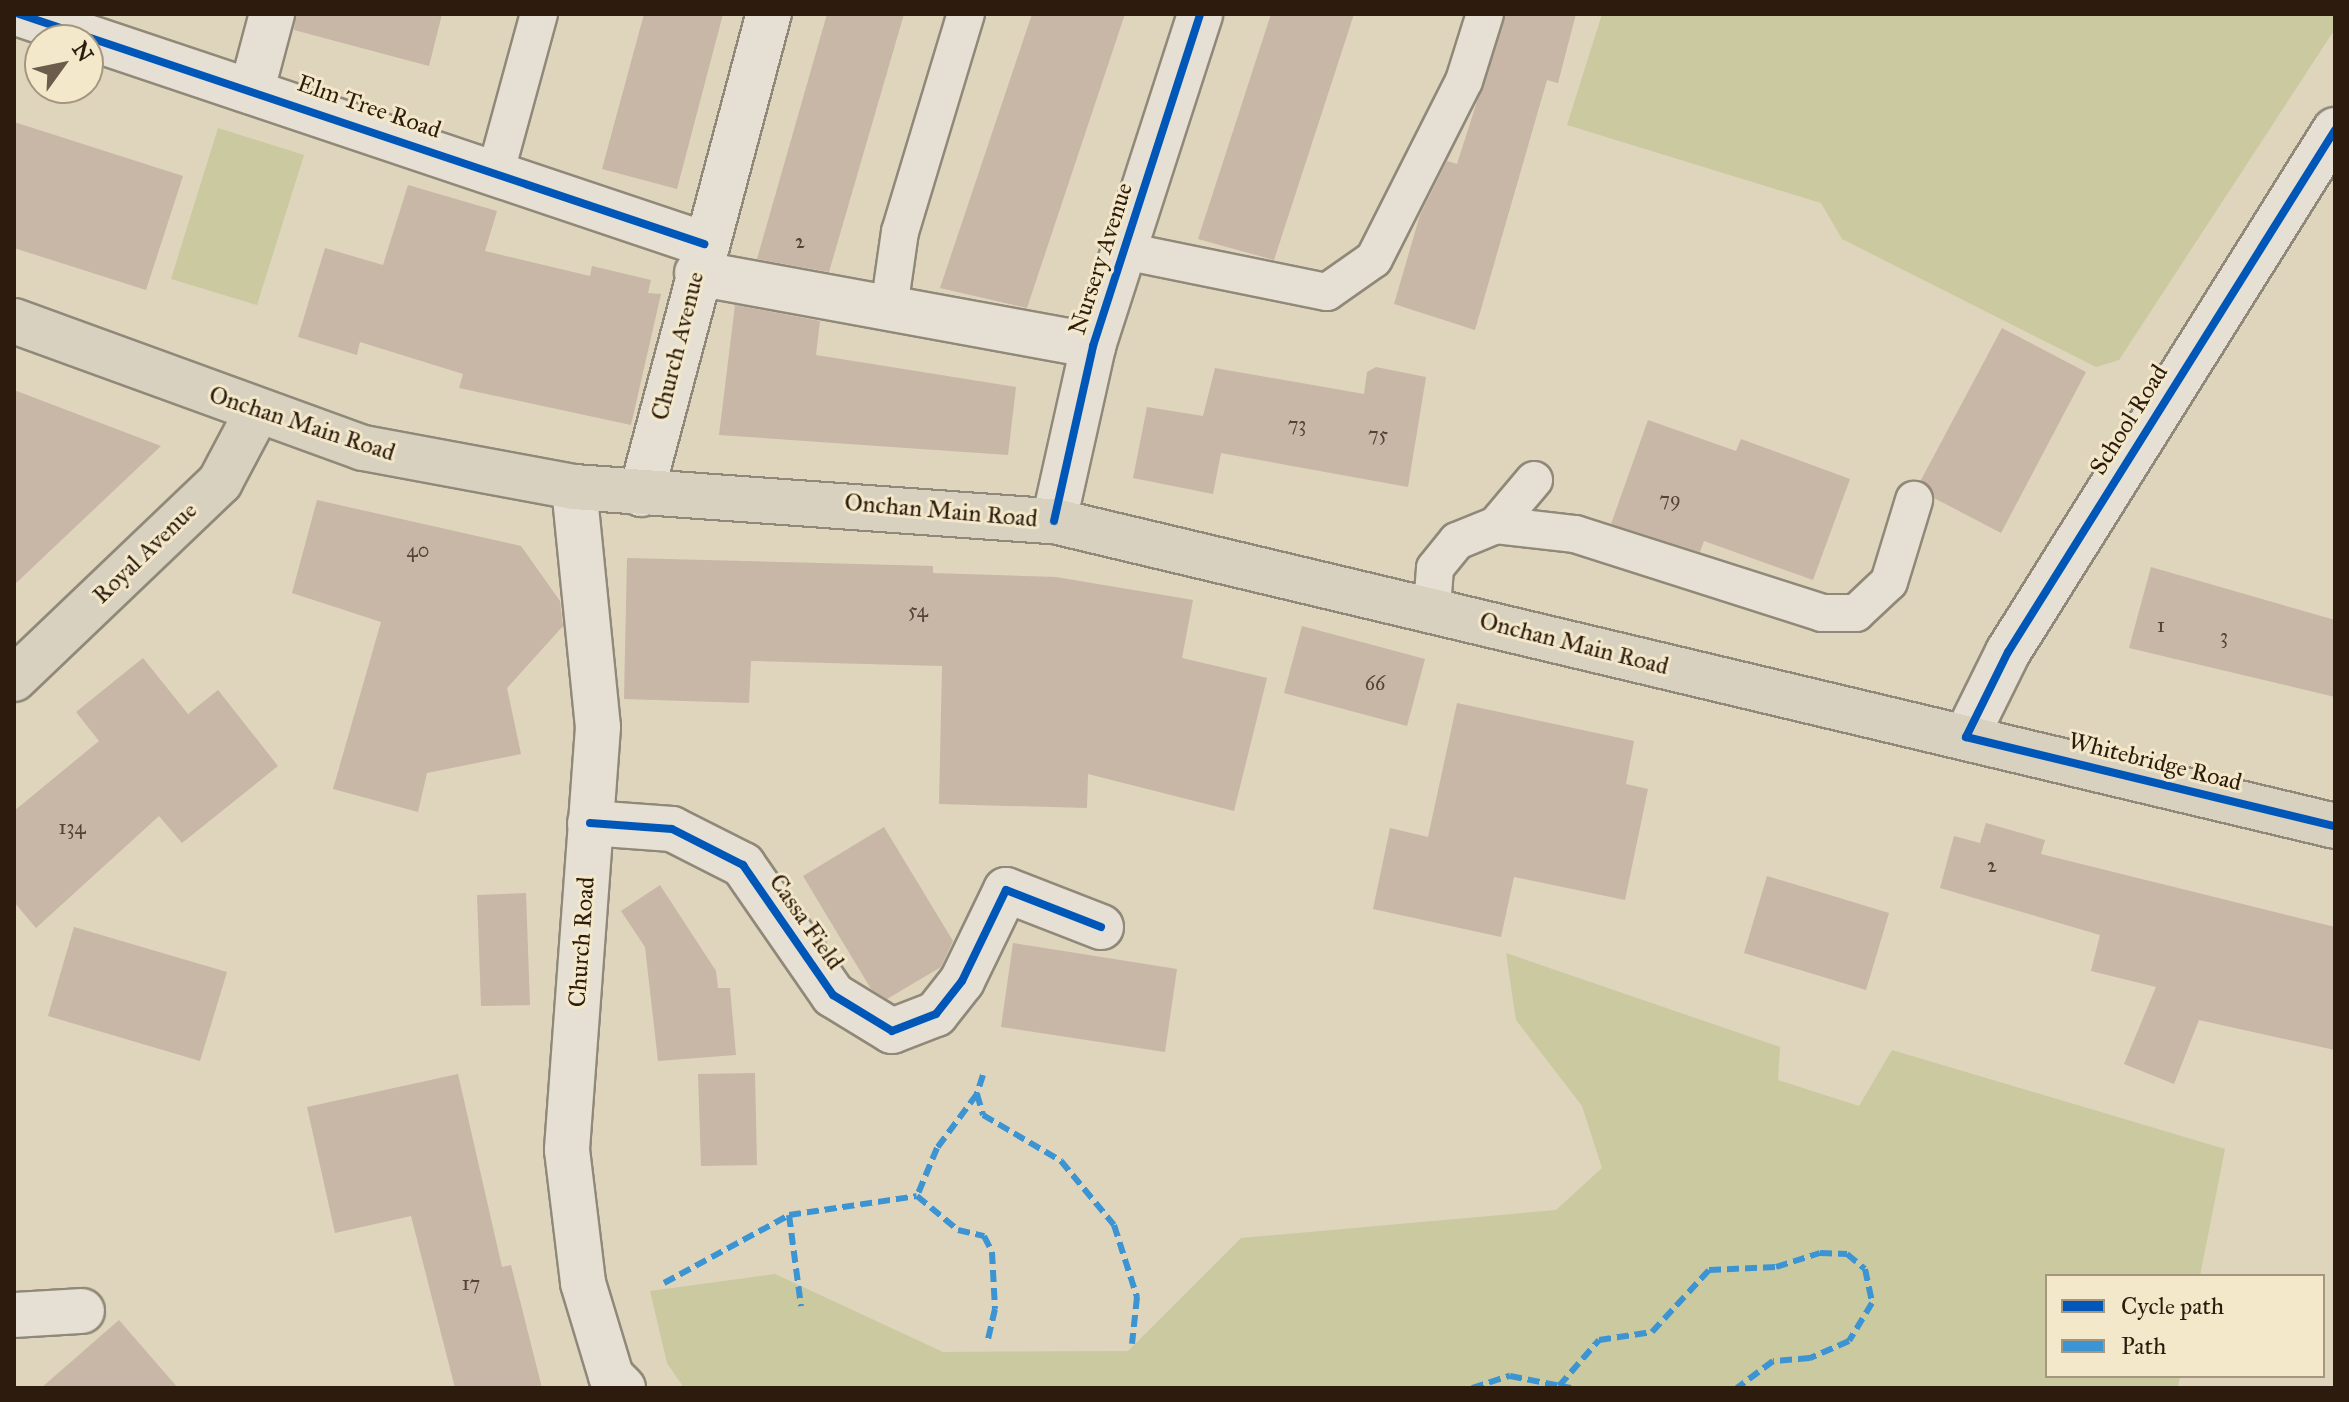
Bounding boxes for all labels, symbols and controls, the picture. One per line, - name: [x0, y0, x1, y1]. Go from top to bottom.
- north arrow: [24, 24, 104, 104]
- text: N: [66, 37, 99, 67]
- street label: Elm Tree Road: [293, 69, 445, 145]
- street label: Nursery Avenue: [1063, 179, 1139, 339]
- house number: 2: [795, 229, 805, 253]
- street label: Church Avenue: [646, 269, 710, 423]
- street label: School Road: [2084, 360, 2174, 480]
- street label: Onchan Main Road: [205, 380, 399, 468]
- house number: 73: [1288, 412, 1306, 436]
- house number: 75: [1368, 422, 1388, 446]
- house number: 79: [1659, 487, 1681, 511]
- street label: Onchan Main Road: [843, 488, 1039, 534]
- street label: Royal Avenue: [87, 496, 203, 610]
- house number: 40: [407, 538, 429, 562]
- house number: 54: [908, 598, 928, 622]
- street label: Onchan Main Road: [1476, 607, 1672, 681]
- house number: 1: [2157, 613, 2165, 637]
- house number: 3: [2220, 624, 2228, 648]
- house number: 66: [1365, 671, 1385, 695]
- street label: Whitebridge Road: [2065, 727, 2245, 797]
- house number: 134: [58, 815, 86, 839]
- house number: 2: [1987, 853, 1997, 877]
- street label: Cassa Field: [763, 869, 849, 975]
- street label: Church Road: [563, 876, 601, 1008]
- house number: 17: [462, 1271, 480, 1295]
- legend: [2045, 1274, 2325, 1378]
- text: Cycle path: [2121, 1291, 2224, 1321]
- text: Path: [2121, 1331, 2166, 1361]

